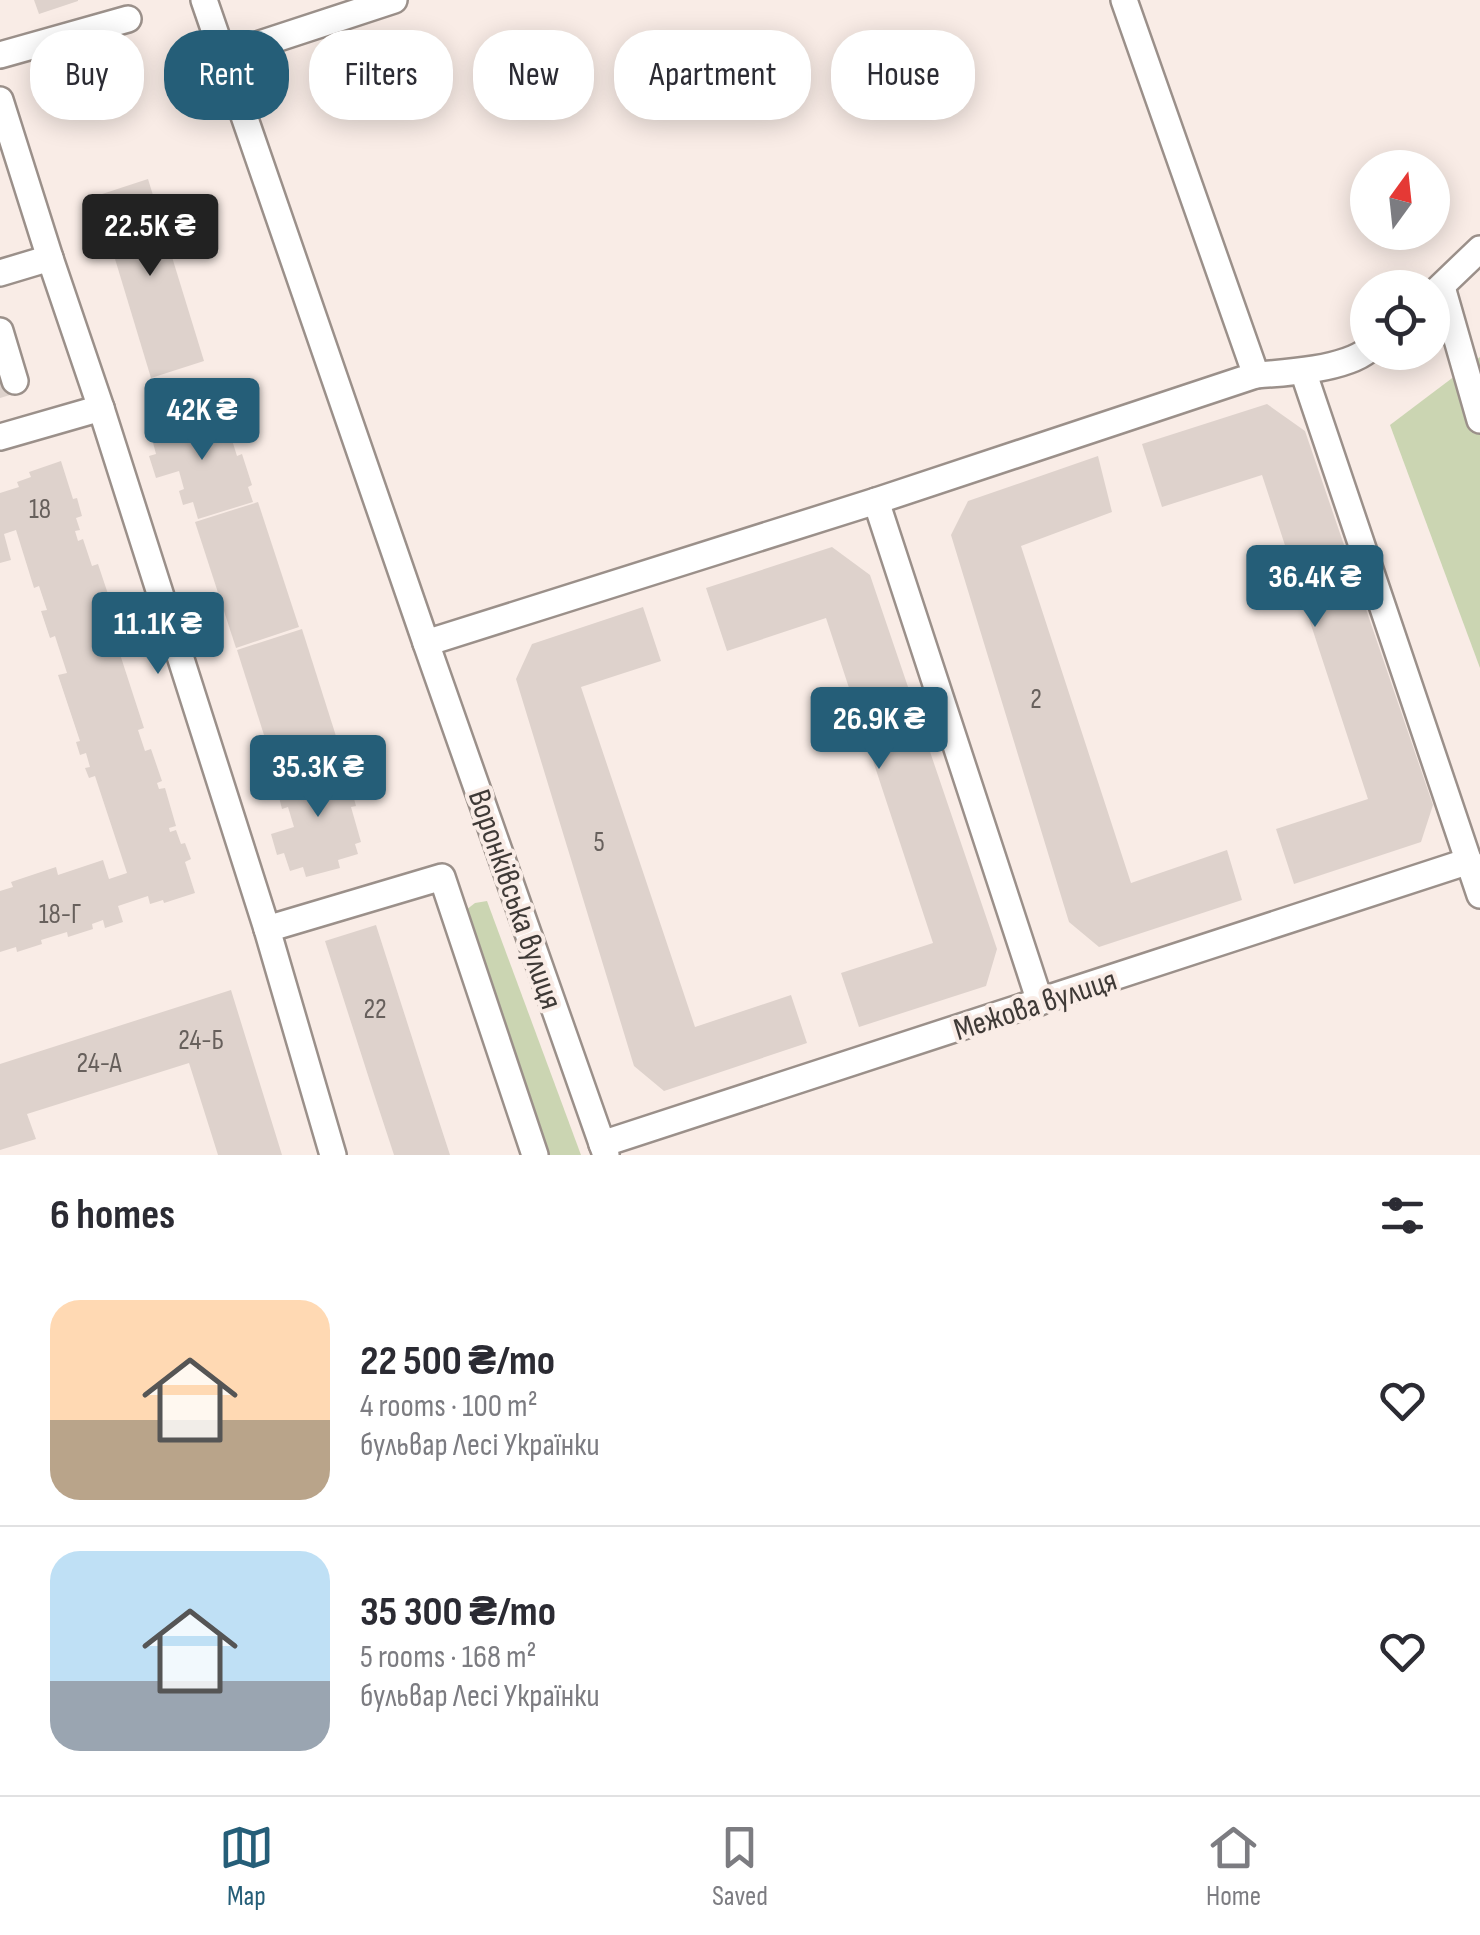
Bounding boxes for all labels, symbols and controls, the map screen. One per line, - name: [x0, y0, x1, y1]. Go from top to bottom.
- chip: Buy: [30, 30, 144, 120]
- chip: Rent: [164, 30, 289, 120]
- chip: Filters: [309, 30, 453, 120]
- chip: New: [473, 30, 594, 120]
- chip: Apartment: [614, 30, 811, 120]
- chip: House: [831, 30, 975, 120]
- north arrow: [1350, 150, 1450, 250]
- map controls: [1350, 150, 1450, 370]
- pin: 22.5K ₴: [58, 194, 242, 279]
- text: 22.5K ₴: [104, 207, 196, 246]
- button: locate: [1350, 270, 1450, 370]
- pin: 42K ₴: [132, 378, 272, 463]
- text: 42K ₴: [166, 391, 238, 430]
- house number: 18: [29, 493, 51, 526]
- pin: 36.4K ₴: [1223, 545, 1407, 630]
- text: 36.4K ₴: [1268, 558, 1362, 597]
- pin: 11.1K ₴: [66, 592, 250, 677]
- text: 11.1K ₴: [114, 605, 202, 644]
- house number: 2: [1030, 683, 1042, 716]
- pin: 26.9K ₴: [787, 687, 971, 772]
- text: 26.9K ₴: [833, 700, 925, 739]
- pin: 35.3K ₴: [226, 735, 410, 820]
- text: 35.3K ₴: [272, 748, 364, 787]
- street label: Воронківська вулиця: [459, 785, 570, 1014]
- house number: 5: [593, 826, 605, 859]
- house number: 18-Г: [39, 898, 81, 931]
- street label: Межова вулиця: [949, 961, 1122, 1050]
- house number: 22: [363, 993, 387, 1026]
- house number: 24-Б: [178, 1024, 224, 1057]
- house number: 24-А: [77, 1047, 122, 1080]
- icon: filters: [1375, 1188, 1430, 1243]
- text: 6 homes: [50, 1190, 175, 1241]
- text: 22 500 ₴/mo: [360, 1336, 555, 1387]
- icon: home: [130, 1340, 250, 1460]
- icon: heart: [1375, 1373, 1430, 1428]
- text: 4 rooms · 100 m²: [360, 1387, 538, 1426]
- text: бульвар Лесі Українки: [360, 1426, 600, 1465]
- text: 35 300 ₴/mo: [360, 1587, 556, 1638]
- icon: home: [130, 1591, 250, 1711]
- icon: heart: [1375, 1624, 1430, 1679]
- text: 5 rooms · 168 m²: [360, 1638, 537, 1677]
- text: бульвар Лесі Українки: [360, 1677, 600, 1716]
- tab: Map: [219, 1820, 274, 1913]
- tab: Saved: [712, 1820, 768, 1913]
- tab: Home: [1206, 1820, 1261, 1913]

